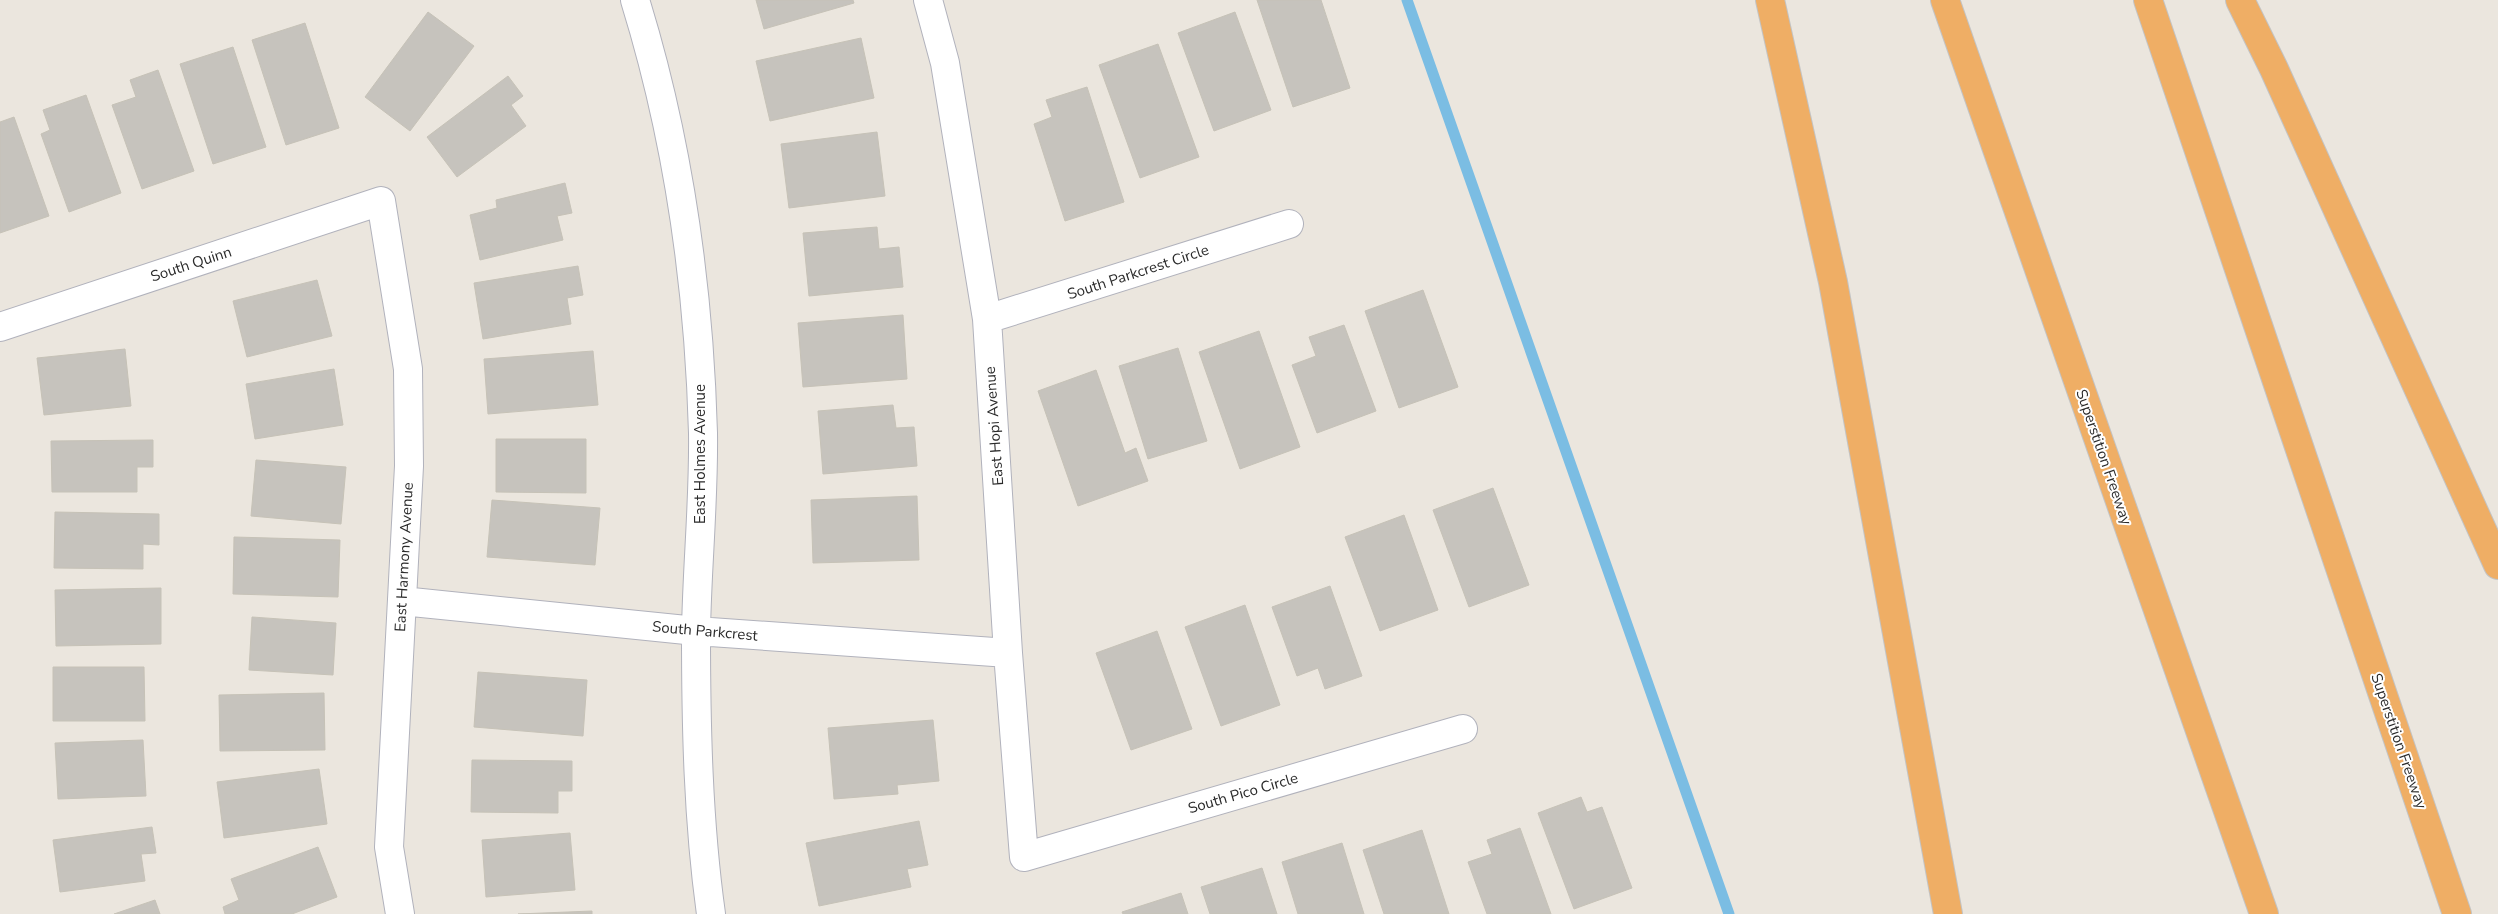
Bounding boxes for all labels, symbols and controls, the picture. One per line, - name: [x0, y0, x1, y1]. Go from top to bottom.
- street label: South Parkcrest Circle: [1065, 240, 1211, 304]
- street label: South Quinn: [148, 242, 234, 286]
- street label: East Hopi Avenue: [980, 366, 1008, 486]
- street label: East Holmes Avenue: [690, 384, 710, 524]
- street label: Superstition Freeway: [2071, 387, 2137, 528]
- street label: East Harmony Avenue: [390, 482, 418, 632]
- street label: South Parkcrest: [651, 616, 759, 646]
- street label: Superstition Freeway: [2366, 671, 2432, 812]
- street label: South Pico Circle: [1186, 768, 1300, 818]

